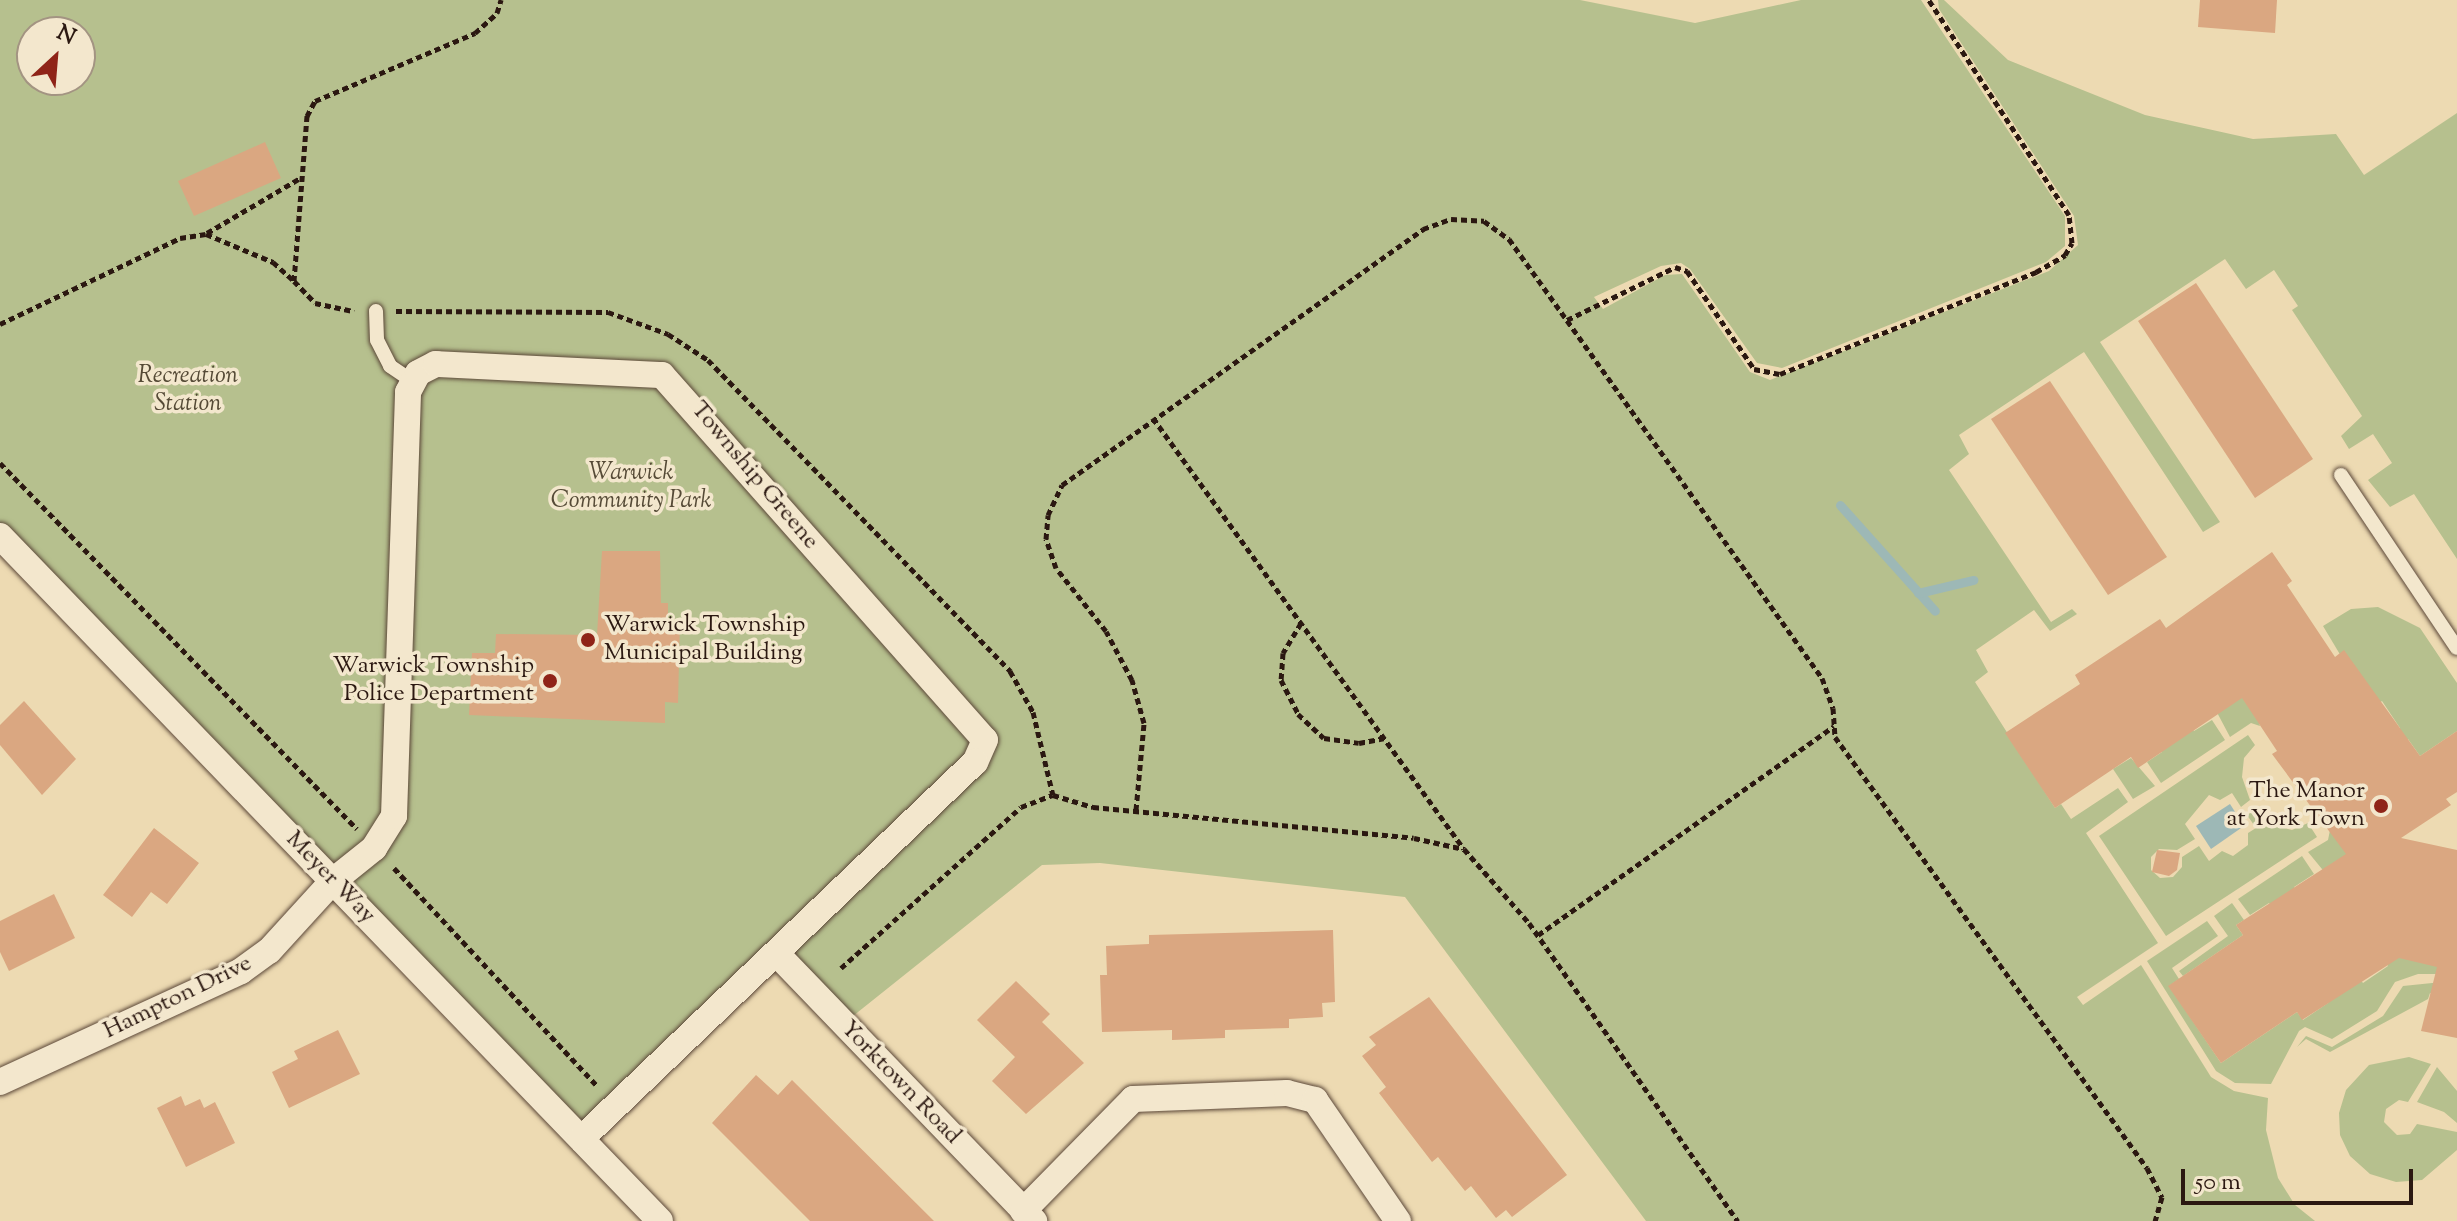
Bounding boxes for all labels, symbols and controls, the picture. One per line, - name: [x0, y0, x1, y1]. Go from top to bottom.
- north arrow: [16, 16, 96, 96]
- text: N: [51, 18, 81, 54]
- park label: Recreation Station: [138, 363, 238, 419]
- street label: Township Greene: [684, 396, 824, 556]
- park label: Warwick Community Park: [551, 460, 711, 516]
- place label: Warwick Township Municipal Building: [604, 612, 805, 668]
- marker: Warwick Township Municipal Building: [579, 631, 597, 649]
- place label: Warwick Township Police Department: [333, 653, 534, 709]
- marker: Warwick Township Police Department: [541, 672, 559, 690]
- place label: The Manor at York Town: [2227, 778, 2365, 834]
- marker: The Manor at York Town: [2372, 797, 2390, 815]
- street label: Meyer Way: [279, 826, 381, 930]
- street label: Hampton Drive: [99, 950, 257, 1046]
- street label: Yorktown Road: [834, 1015, 966, 1151]
- scale bar: [2185, 1153, 2417, 1203]
- text: 50 m: [2195, 1166, 2241, 1200]

